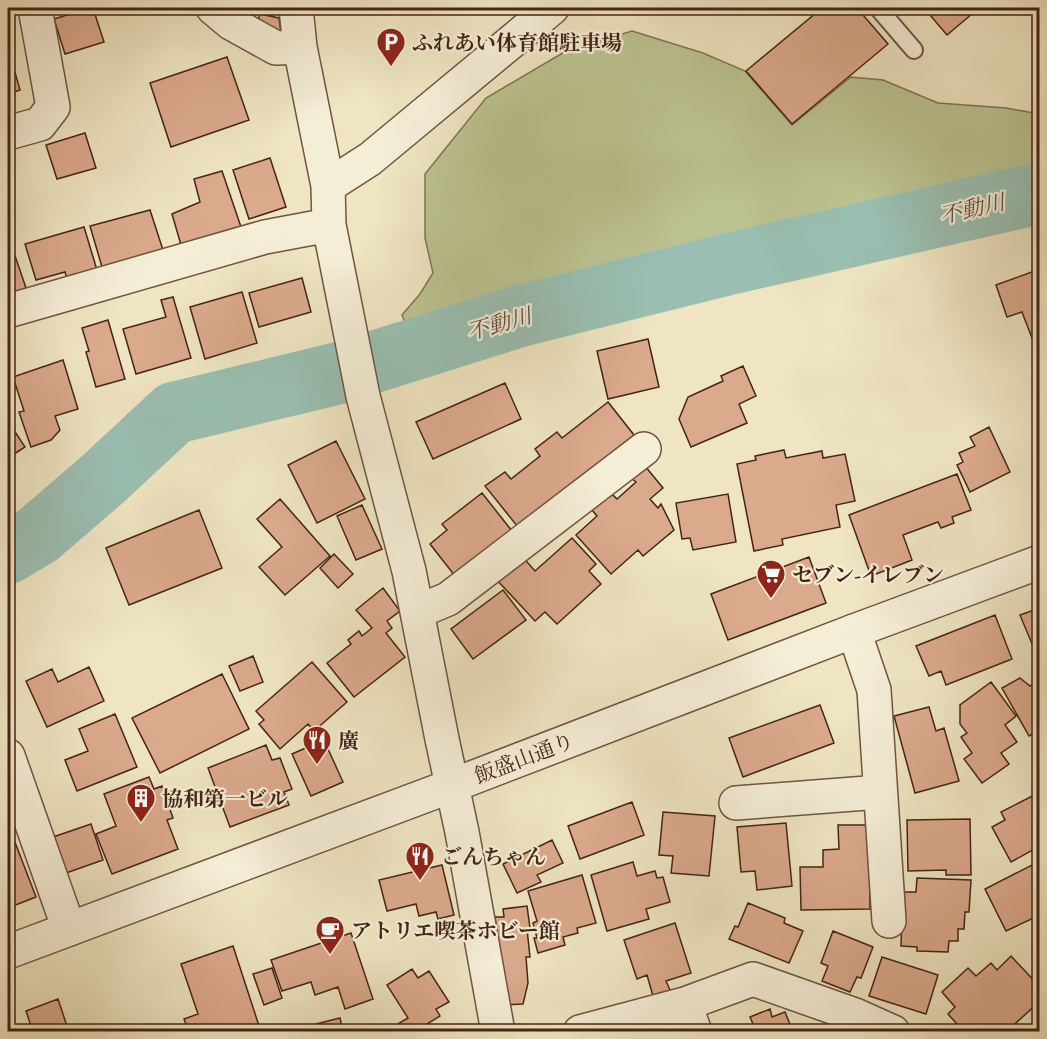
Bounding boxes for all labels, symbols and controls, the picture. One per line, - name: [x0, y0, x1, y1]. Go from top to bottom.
- parking icon: ふれあい体育館駐車場: [375, 26, 407, 68]
- place label: ふれあい体育館駐車場: [412, 29, 622, 56]
- water label: 不動川: [937, 187, 1009, 231]
- water label: 不動川: [463, 300, 537, 347]
- supermarket icon: セブン-イレブン: [755, 558, 787, 600]
- place label: セブン-イレブン: [792, 561, 944, 588]
- restaurant icon: 廣: [301, 724, 333, 766]
- place label: 廣: [338, 727, 359, 754]
- street label: 飯盛山通り: [470, 727, 578, 789]
- building icon: 協和第一ビル: [125, 782, 157, 824]
- place label: 協和第一ビル: [162, 785, 288, 812]
- restaurant icon: ごんちゃん: [404, 840, 436, 882]
- place label: ごんちゃん: [441, 843, 546, 870]
- cafe icon: アトリエ喫茶ホビー館: [314, 914, 346, 956]
- place label: アトリエ喫茶ホビー館: [351, 917, 560, 944]

